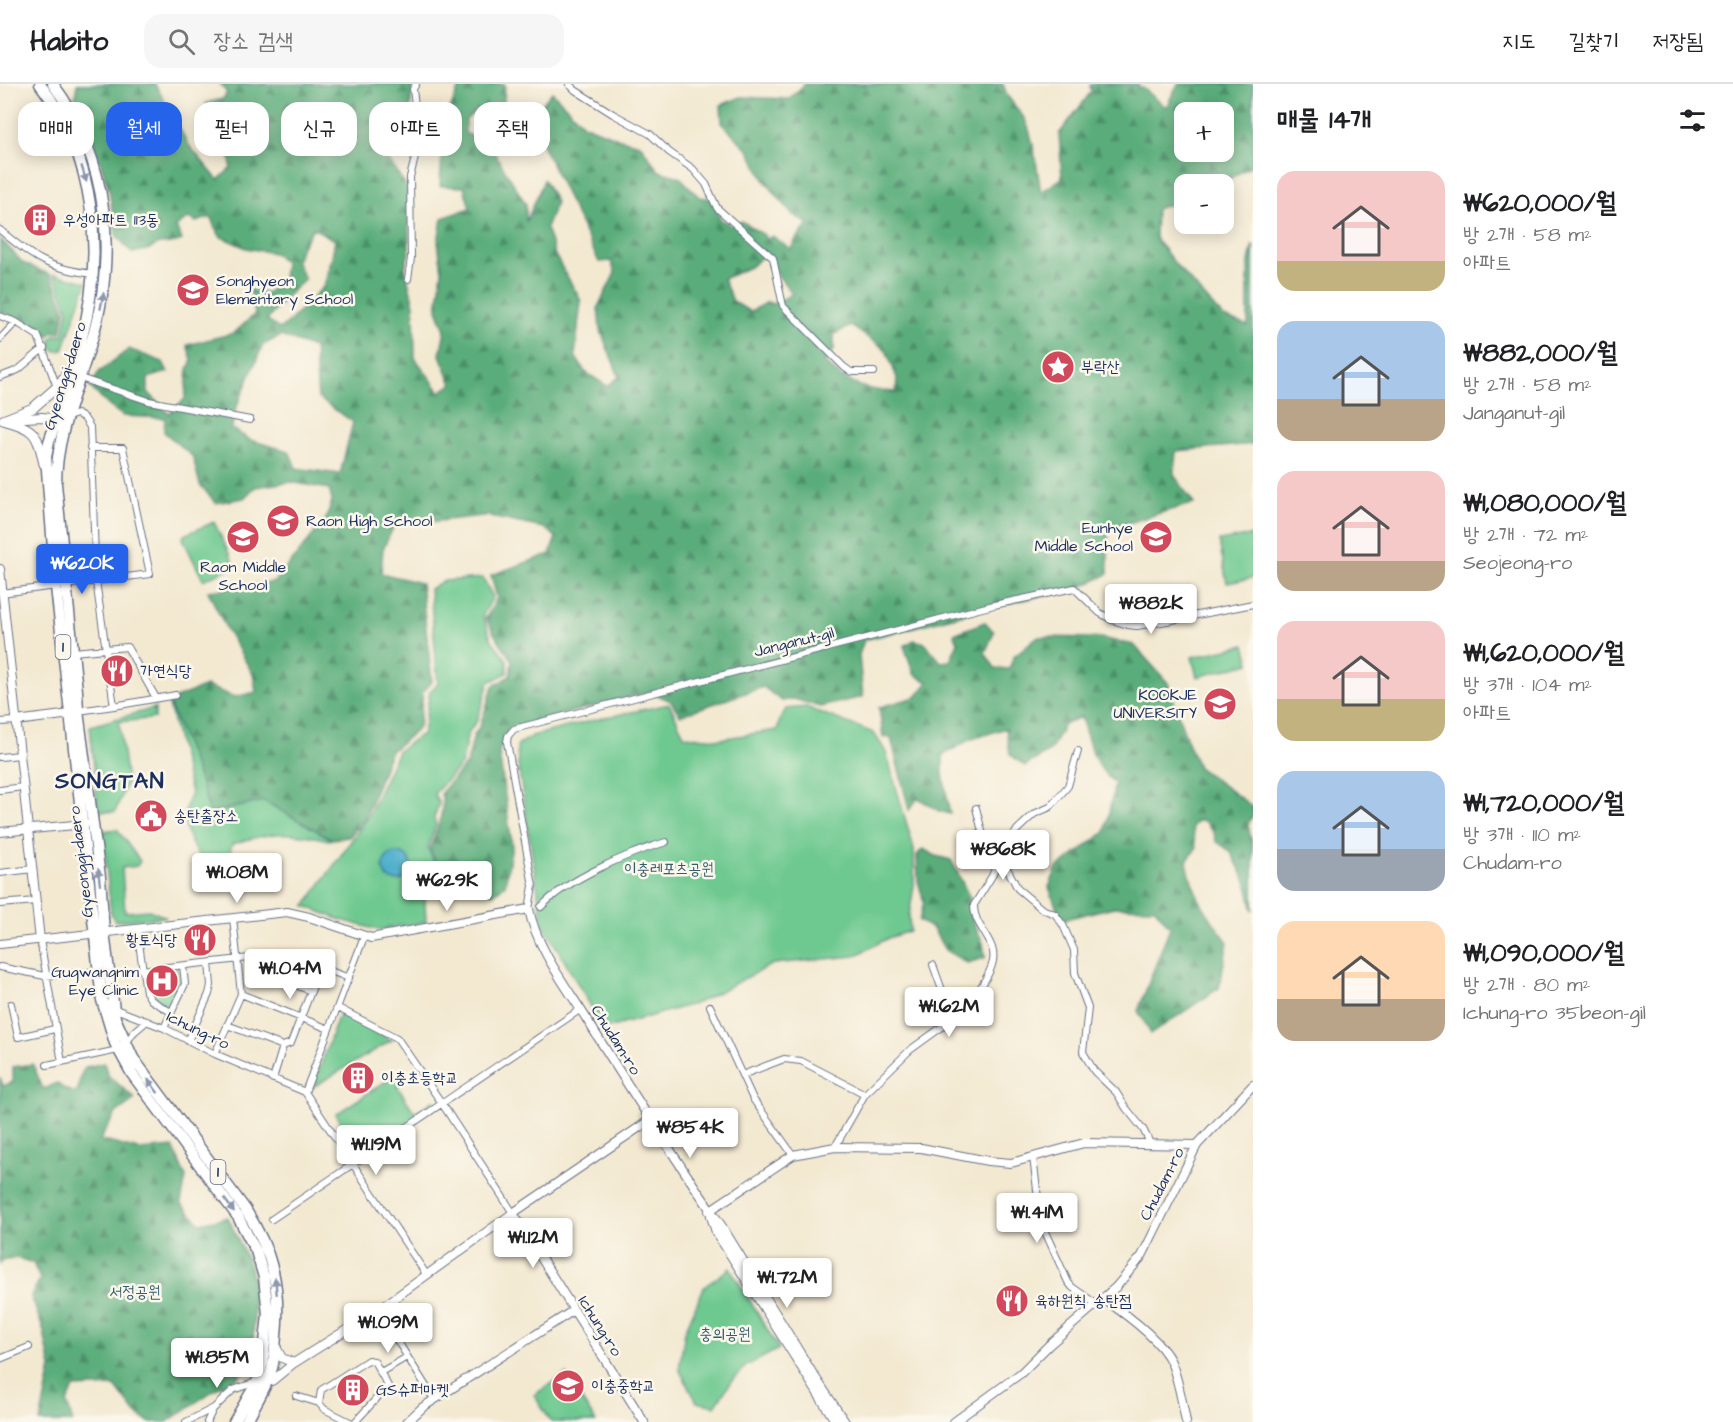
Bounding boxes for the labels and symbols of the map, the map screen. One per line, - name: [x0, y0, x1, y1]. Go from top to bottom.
- one-way arrow: [80, 165, 89, 183]
- building icon: 우성아파트 113동: [22, 202, 58, 238]
- place label: 우성아파트 113동: [63, 209, 159, 231]
- place label: Songhyeon Elementary School: [216, 270, 353, 311]
- school or university icon: Songhyeon Elementary School: [175, 272, 211, 308]
- one-way arrow: [98, 291, 107, 310]
- street label: Gyeonggi-daero: [38, 319, 93, 433]
- place icon: 부락산: [1040, 349, 1076, 385]
- place label: 부락산: [1081, 356, 1120, 378]
- school or university icon: Raon High School: [265, 503, 301, 539]
- place label: Raon High School: [306, 510, 432, 533]
- place label: Eunhye Middle School: [1035, 517, 1133, 557]
- school or university icon: Raon Middle School: [225, 519, 261, 555]
- school or university icon: Eunhye Middle School: [1138, 519, 1174, 555]
- pin: ₩620K: [40, 544, 124, 595]
- place label: Raon Middle School: [200, 556, 286, 596]
- pin: ₩882K: [1109, 584, 1193, 635]
- street label: Janganut-gil: [752, 621, 837, 664]
- road number: 1: [56, 635, 70, 659]
- restaurant icon: 가연식당: [99, 653, 135, 689]
- place label: 가연식당: [140, 660, 192, 682]
- place label: KOOKJE UNIVERSITY: [1113, 684, 1198, 724]
- school or university icon: KOOKJE UNIVERSITY: [1202, 686, 1238, 722]
- district label: SONGTAN: [54, 766, 165, 797]
- public building icon: 송탄출장소: [133, 798, 169, 834]
- street label: Gyeonggi-daero: [63, 805, 100, 919]
- place label: 송탄출장소: [174, 805, 238, 827]
- pin: ₩868K: [961, 830, 1045, 881]
- pin: ₩1.08M: [188, 853, 286, 904]
- park label: 이충레포츠공원: [624, 858, 714, 880]
- pin: ₩629K: [405, 861, 489, 912]
- one-way arrow: [95, 868, 104, 887]
- restaurant icon: 황토식당: [182, 922, 218, 958]
- place label: 황토식당: [126, 929, 177, 951]
- pin: ₩1.04M: [241, 949, 339, 1000]
- place label: Gugwangnim Eye Clinic: [51, 961, 140, 1002]
- hospital icon: Gugwangnim Eye Clinic: [144, 963, 180, 999]
- pin: ₩1.62M: [900, 987, 998, 1038]
- street label: Chudam-ro: [586, 1001, 646, 1079]
- street label: Ichung-ro: [162, 1005, 233, 1056]
- building icon: 이충초등학교: [340, 1060, 376, 1096]
- place label: 이충초등학교: [381, 1067, 458, 1089]
- one-way arrow: [148, 1079, 160, 1094]
- pin: ₩854K: [648, 1108, 732, 1159]
- pin: ₩1.19M: [327, 1125, 425, 1176]
- street label: Chudam-ro: [1134, 1144, 1190, 1224]
- road number: 1: [210, 1160, 226, 1184]
- pin: ₩1.41M: [988, 1193, 1086, 1244]
- one-way arrow: [223, 1196, 235, 1212]
- pin: ₩1.12M: [484, 1218, 582, 1269]
- pin: ₩1.72M: [738, 1258, 836, 1309]
- one-way arrow: [272, 1276, 281, 1295]
- park label: 서정공원: [109, 1281, 161, 1303]
- restaurant icon: 육하원칙 송탄점: [994, 1283, 1030, 1319]
- place label: 육하원칙 송탄점: [1035, 1290, 1132, 1312]
- street label: Ichung-ro: [572, 1291, 627, 1361]
- pin: ₩1.09M: [339, 1303, 437, 1354]
- park label: 충의공원: [699, 1323, 751, 1345]
- pin: ₩1.85M: [168, 1338, 266, 1389]
- school or university icon: 이충중학교: [550, 1368, 586, 1404]
- building icon: GS슈퍼마켓: [335, 1372, 371, 1408]
- place label: 이충중학교: [591, 1375, 655, 1397]
- place label: GS슈퍼마켓: [376, 1379, 449, 1401]

